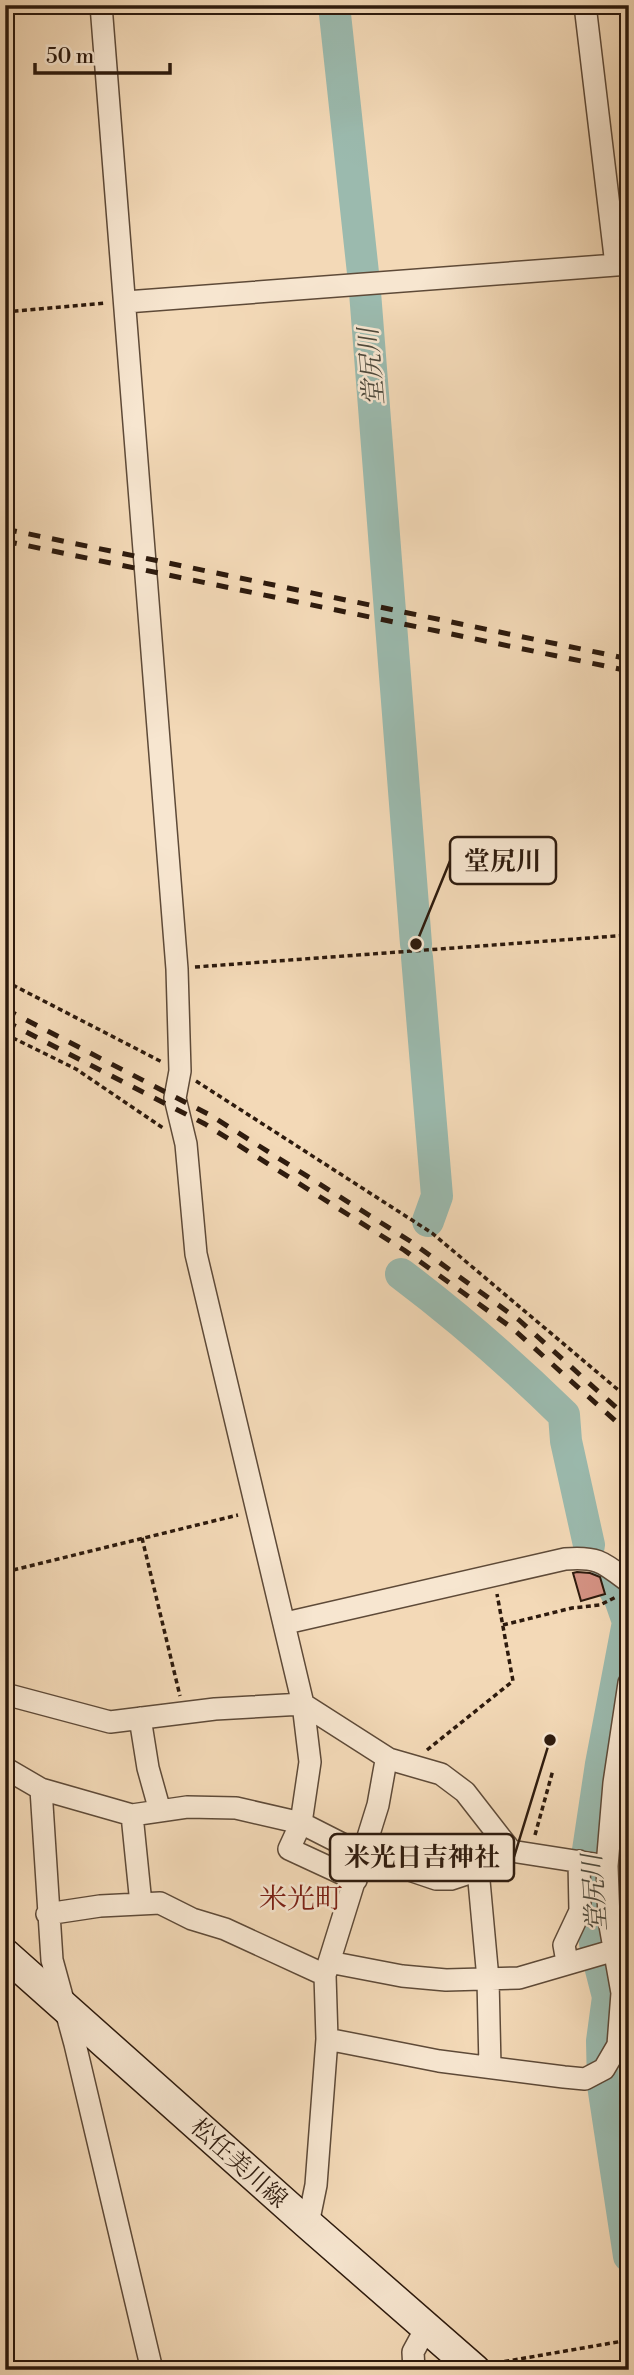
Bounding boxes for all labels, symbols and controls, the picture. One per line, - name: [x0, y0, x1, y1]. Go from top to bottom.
- scale bar: [35, 32, 170, 76]
- text: 50 m: [46, 44, 94, 70]
- water label: 堂尻川: [352, 324, 391, 407]
- callout: 堂尻川: [450, 837, 556, 884]
- text: 堂尻川: [464, 846, 542, 878]
- callout: 米光日吉神社: [330, 1834, 514, 1881]
- text: 米光日吉神社: [344, 1842, 500, 1874]
- water label: 堂尻川: [576, 1850, 614, 1933]
- district label: 米光町: [259, 1882, 343, 1917]
- street label: 松任美川線: [184, 2112, 293, 2215]

